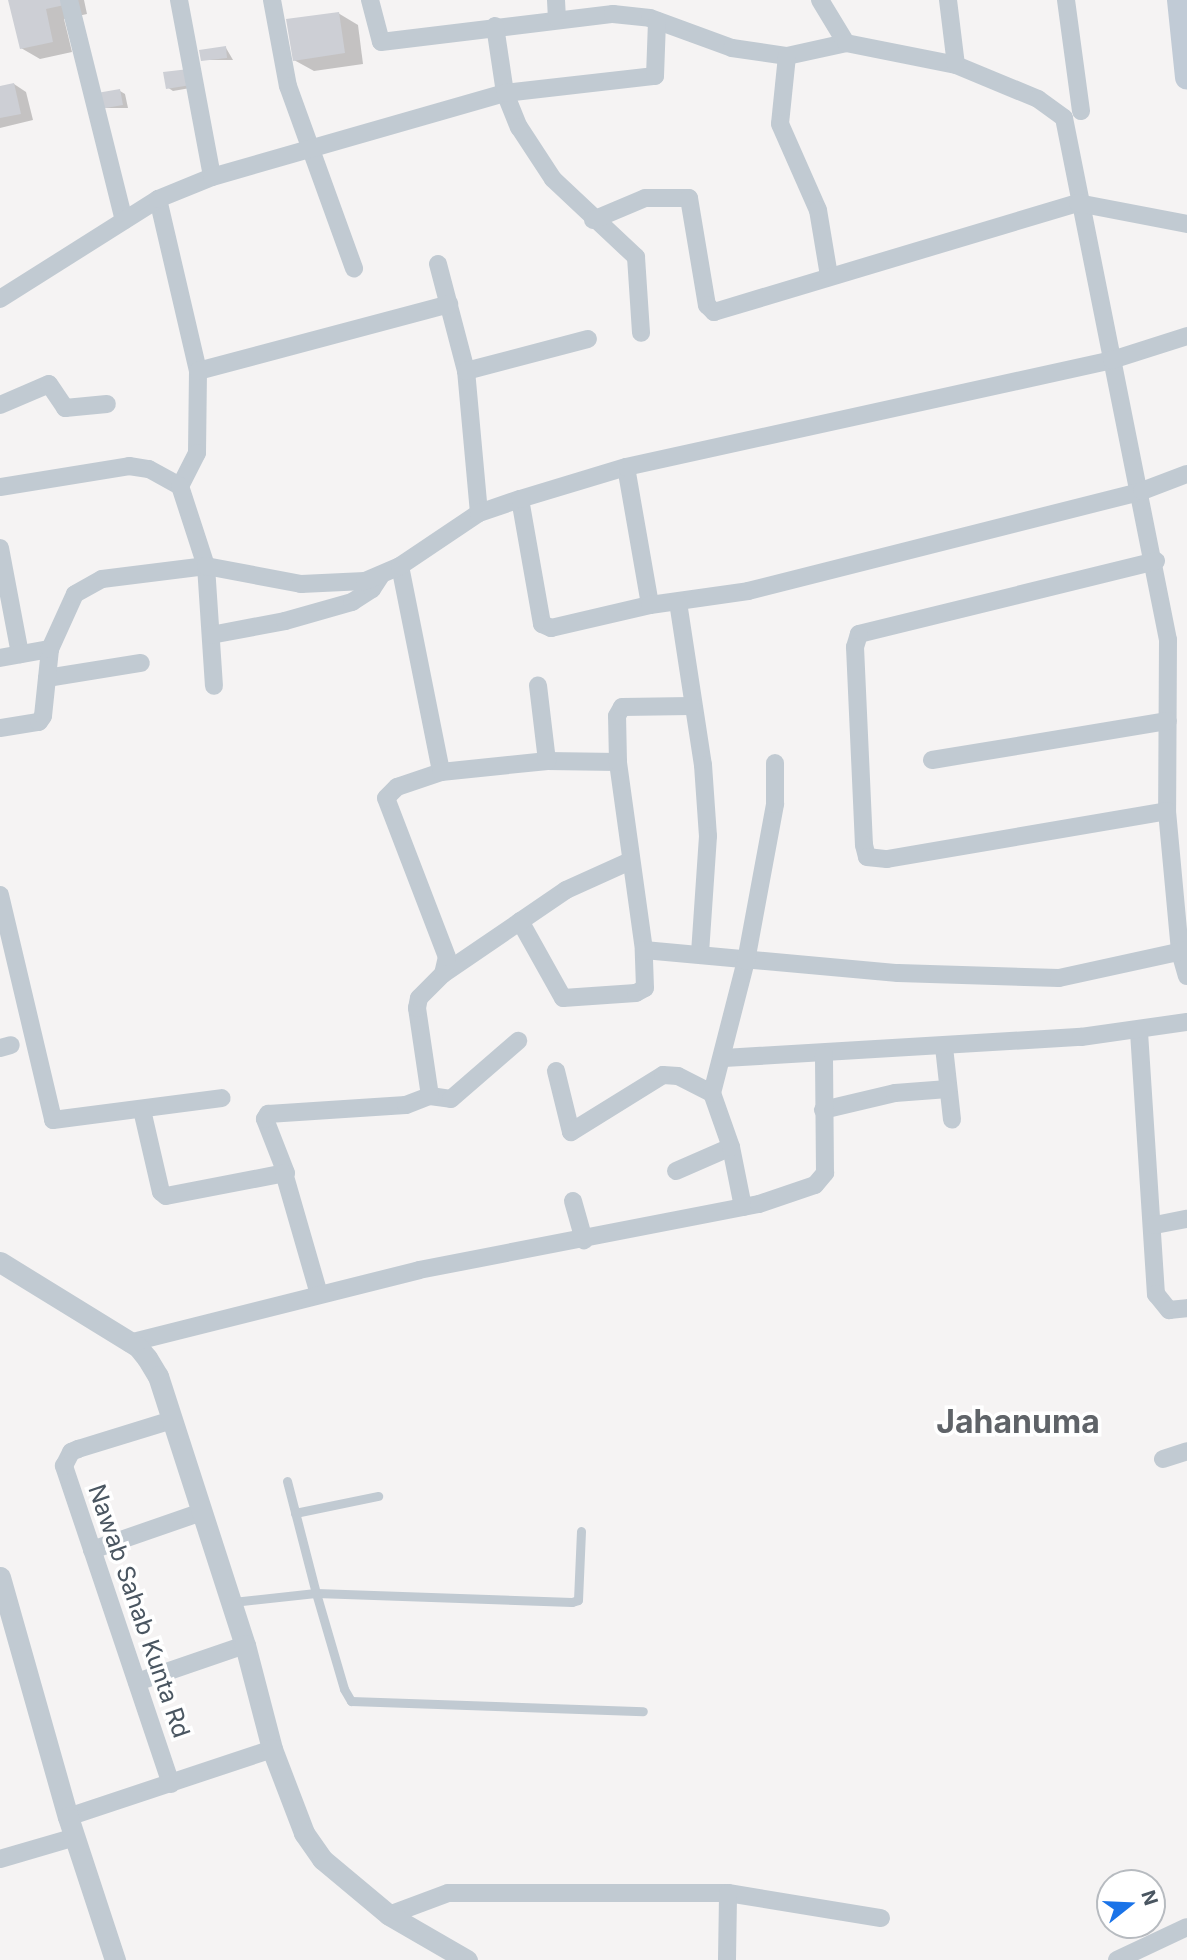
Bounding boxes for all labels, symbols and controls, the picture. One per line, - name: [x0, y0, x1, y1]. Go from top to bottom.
- district label: Jahanuma: [936, 1403, 1100, 1441]
- street label: Nawab Sahab Kunta Rd: [82, 1481, 196, 1741]
- north arrow: [1096, 1869, 1166, 1939]
- text: N: [1136, 1888, 1163, 1908]

